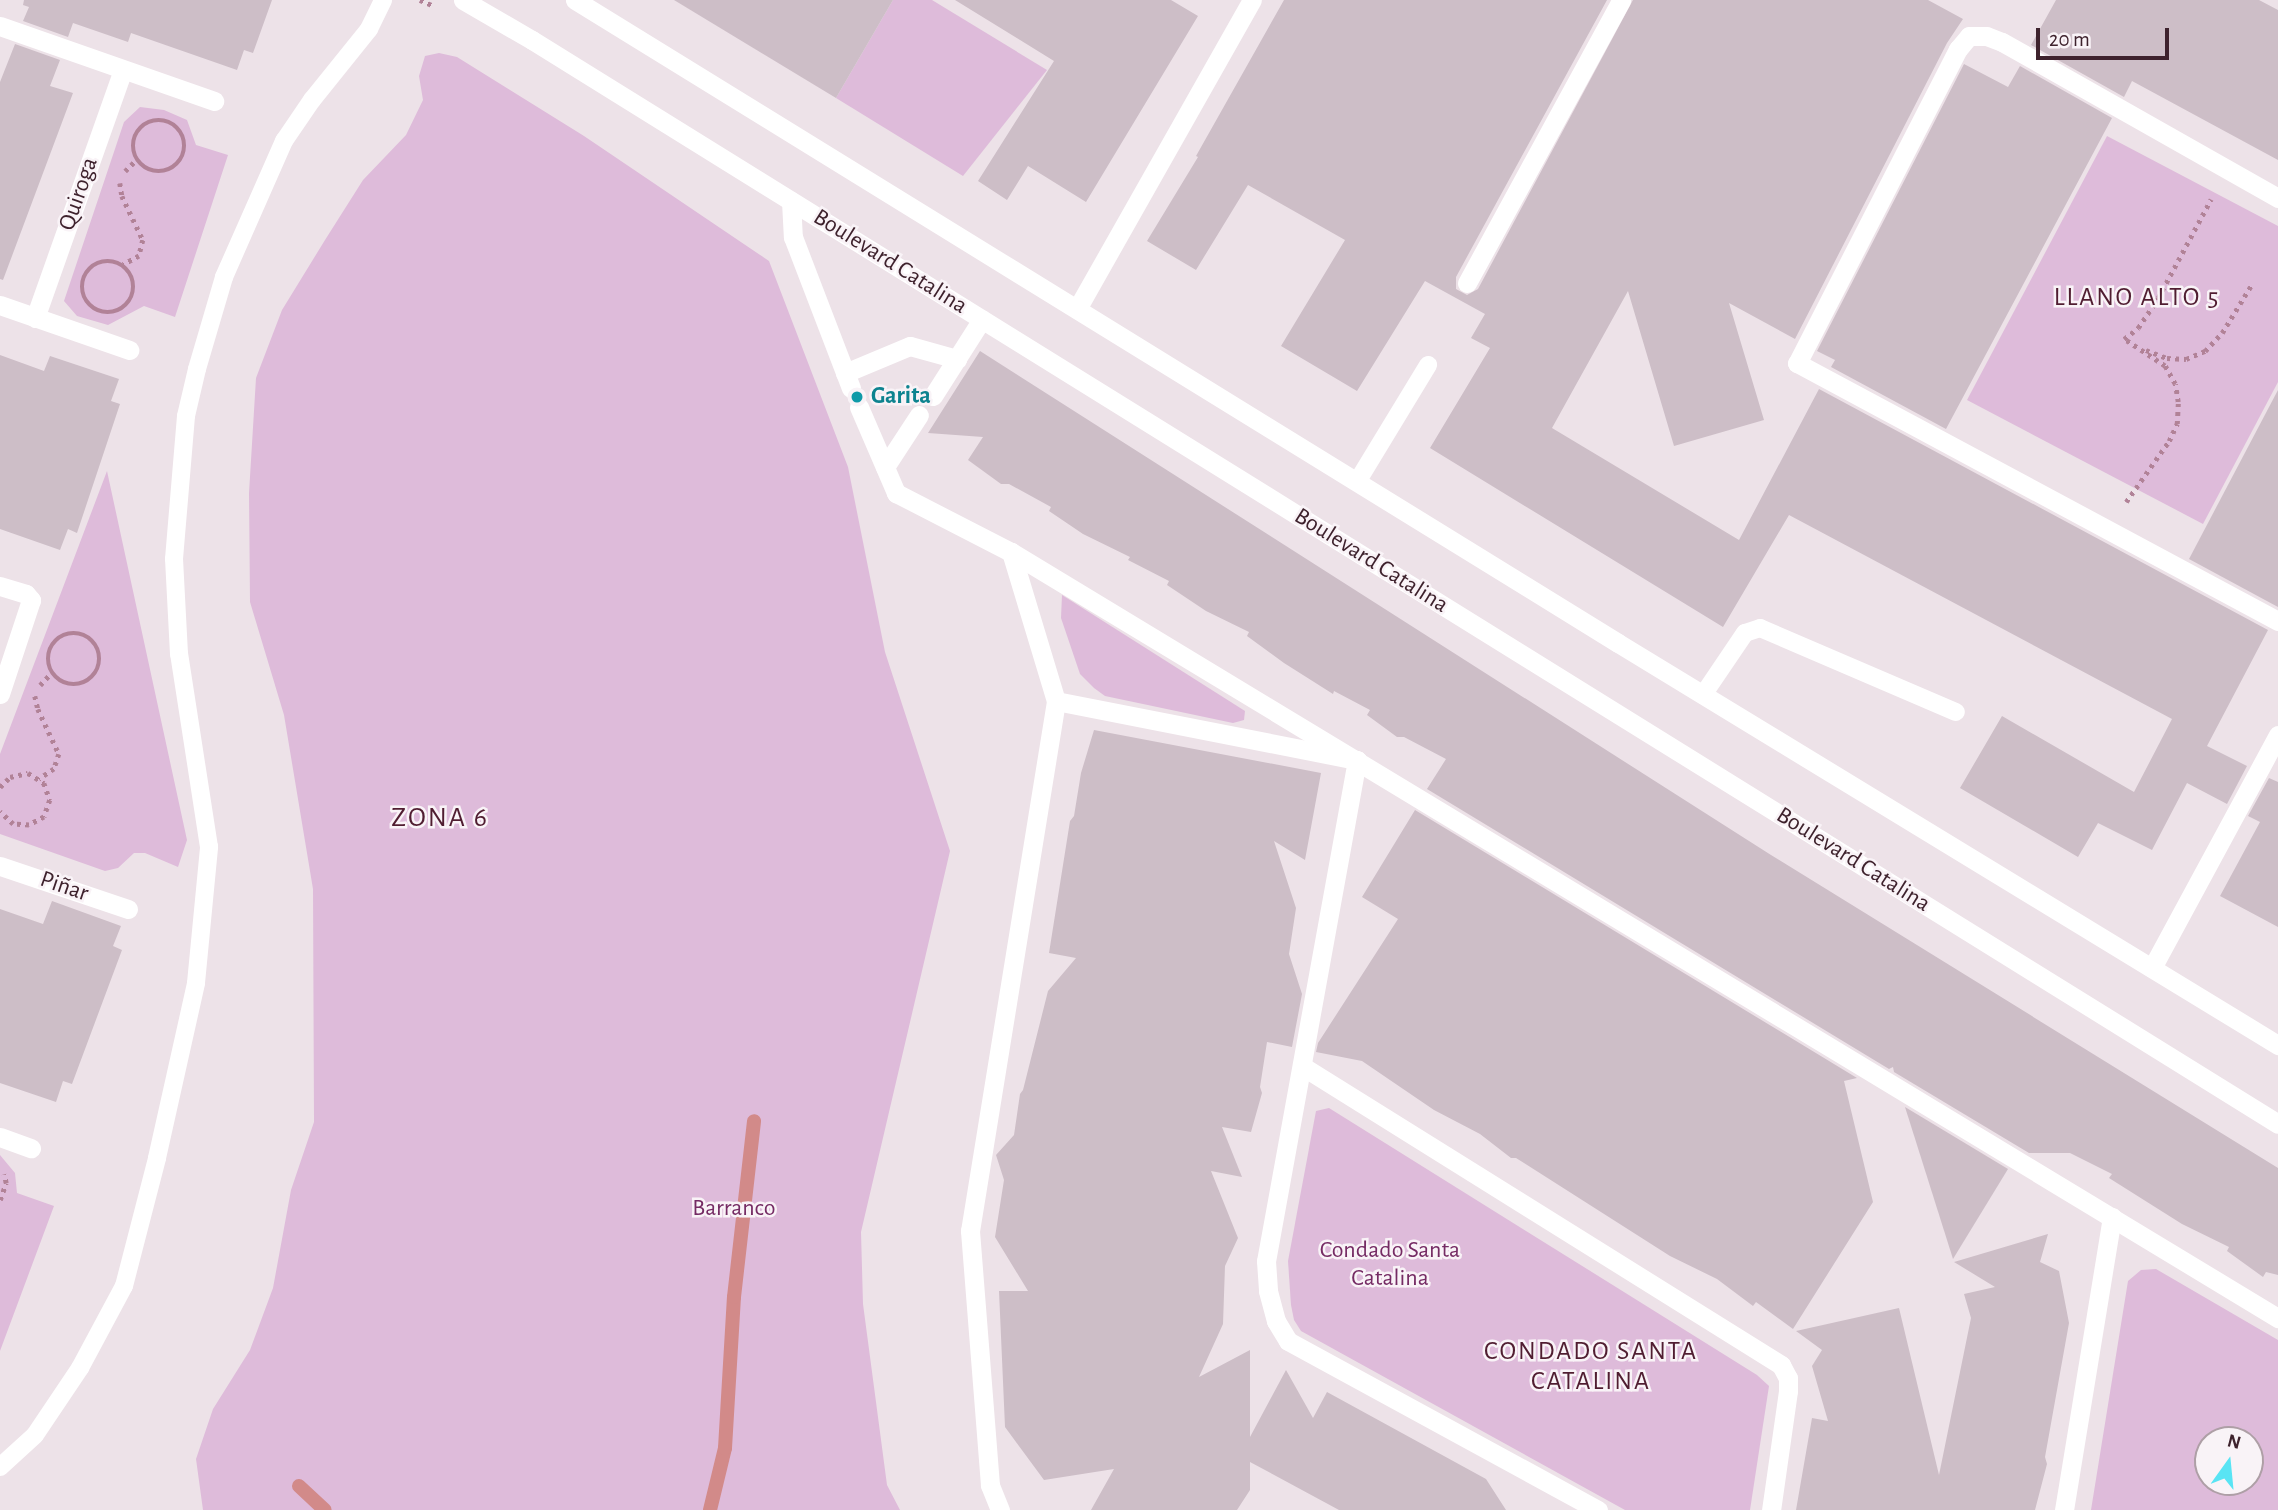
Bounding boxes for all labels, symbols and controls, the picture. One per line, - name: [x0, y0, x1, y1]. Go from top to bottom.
- scale bar: [2040, 14, 2173, 58]
- text: 20 m: [2049, 29, 2090, 50]
- street label: Quiroga: [53, 154, 105, 234]
- street label: Boulevard Catalina: [808, 203, 972, 321]
- district label: LLANO ALTO 5: [2055, 282, 2219, 314]
- place label: Garita: [871, 383, 931, 411]
- marker: Garita: [849, 389, 865, 405]
- street label: Boulevard Catalina: [1289, 502, 1453, 620]
- district label: ZONA 6: [392, 801, 488, 835]
- street label: Boulevard Catalina: [1771, 801, 1935, 919]
- street label: Piñar: [36, 865, 92, 909]
- park label: Barranco: [692, 1195, 776, 1223]
- park label: Condado Santa Catalina: [1320, 1237, 1460, 1293]
- district label: CONDADO SANTA CATALINA: [1486, 1336, 1696, 1398]
- north arrow: [2194, 1426, 2264, 1496]
- text: N: [2225, 1431, 2243, 1453]

